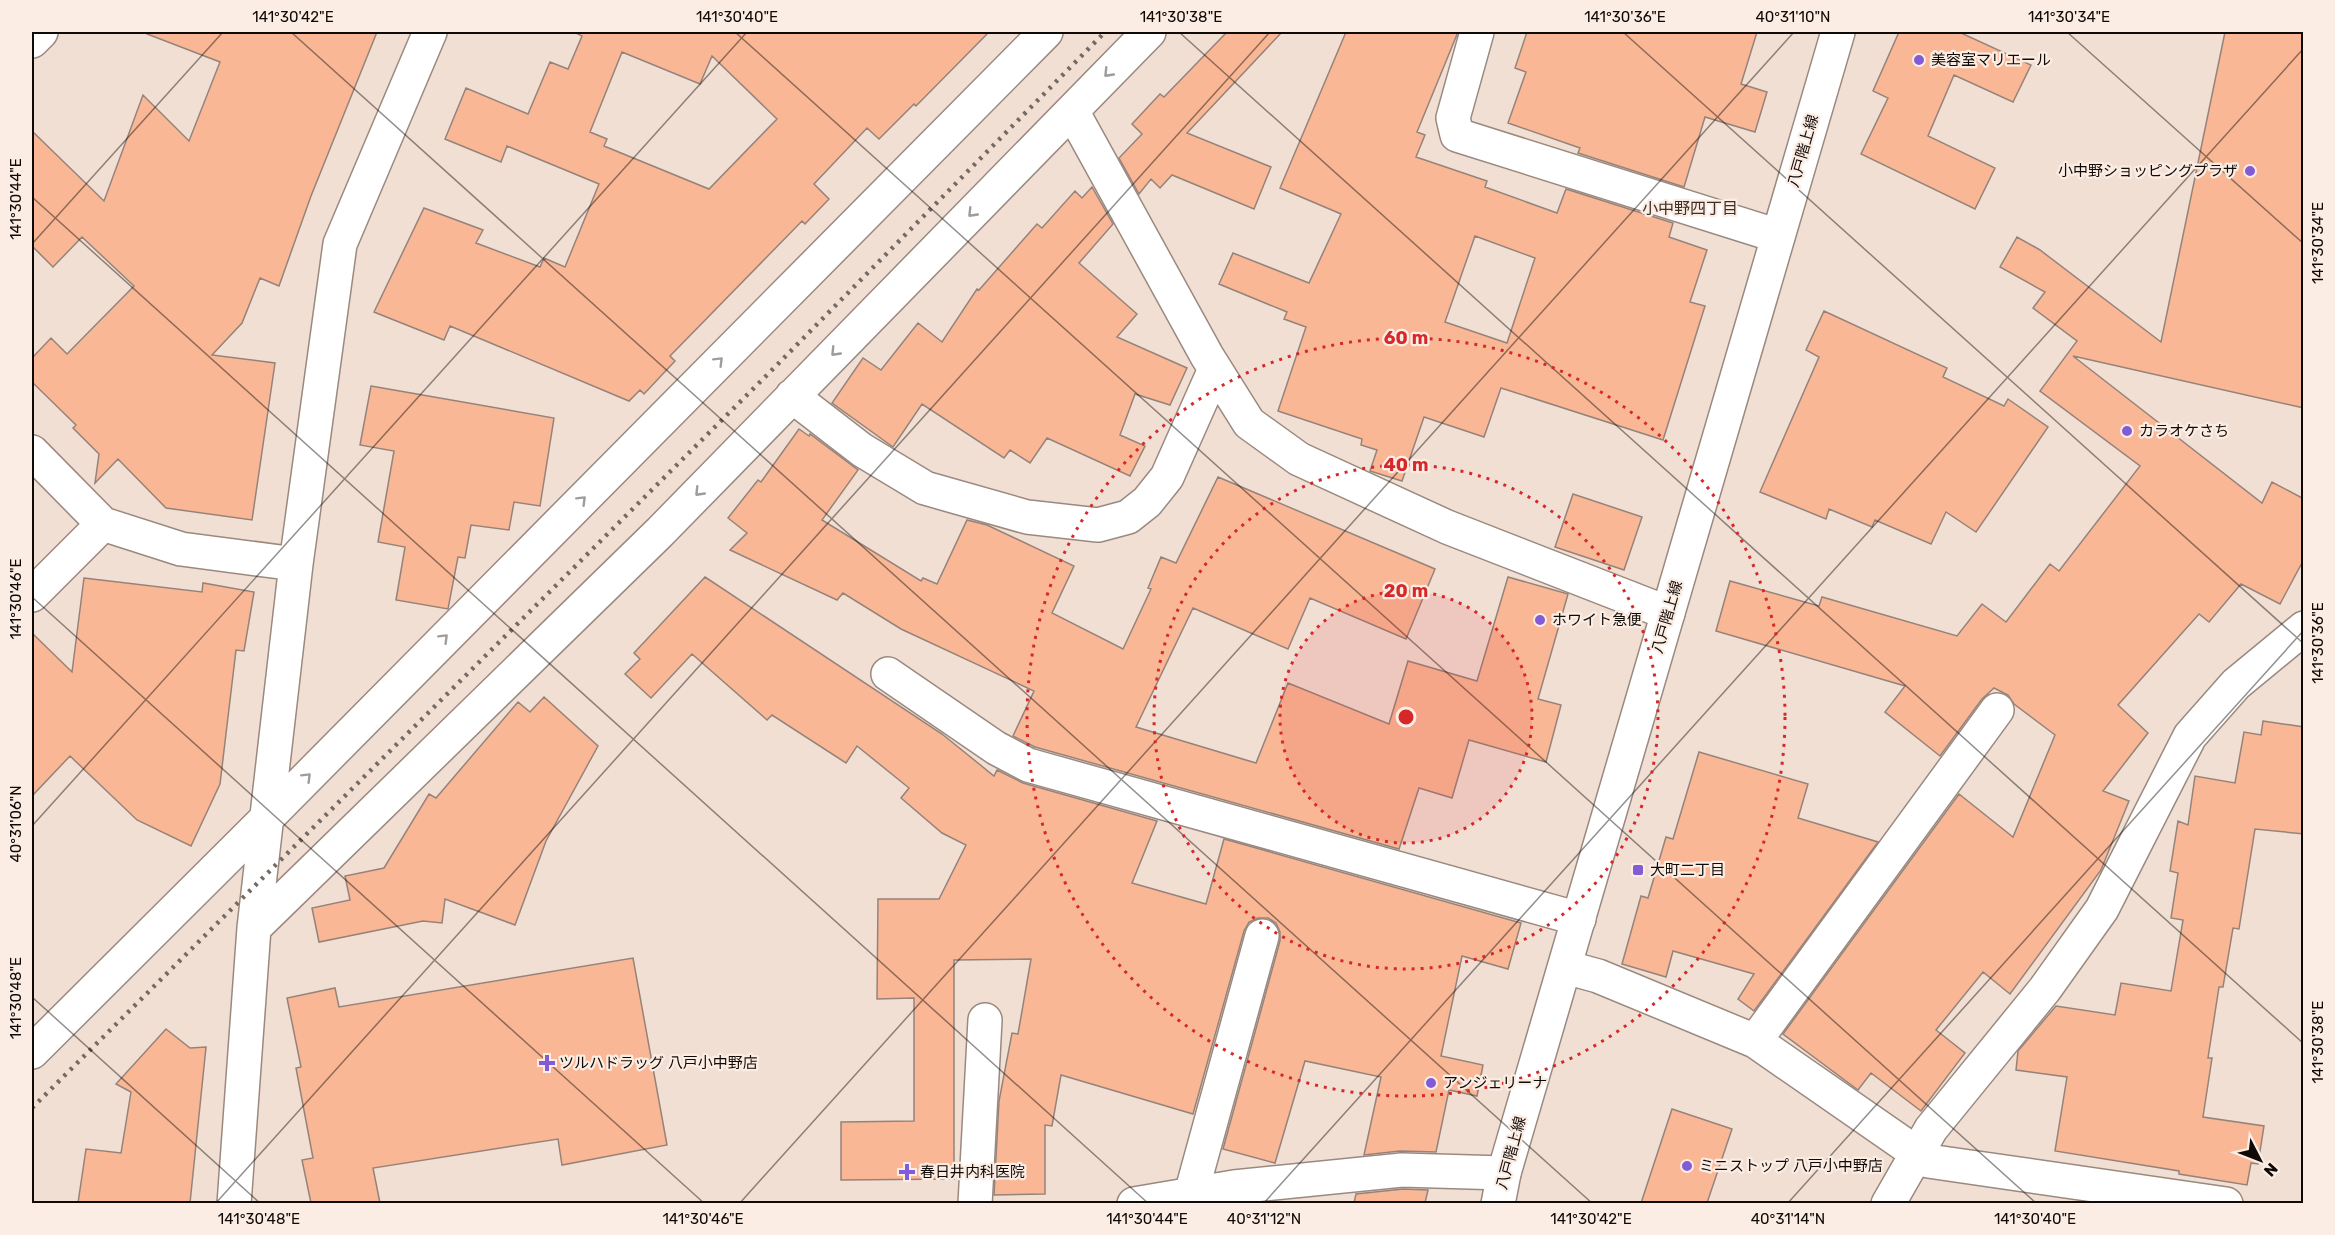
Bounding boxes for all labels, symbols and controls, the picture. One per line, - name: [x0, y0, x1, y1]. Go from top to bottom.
- text: 141°30'42"E: [252, 8, 334, 26]
- text: 141°30'40"E: [696, 8, 778, 26]
- text: 141°30'38"E: [1140, 8, 1222, 26]
- text: 141°30'36"E: [1584, 8, 1666, 26]
- text: 40°31'10"N: [1755, 8, 1831, 26]
- text: 141°30'34"E: [2028, 8, 2110, 26]
- place label: 美容室マリエール: [1931, 51, 2051, 69]
- marker: 美容室マリエール: [1912, 53, 1926, 67]
- one-way arrow: [1105, 66, 1116, 77]
- street label: 八戸階上線: [1784, 112, 1822, 190]
- text: 141°30'44"E: [7, 158, 25, 240]
- place label: 小中野ショッピングプラザ: [2058, 162, 2238, 180]
- marker: 小中野ショッピングプラザ: [2243, 164, 2257, 178]
- district label: 小中野四丁目: [1642, 199, 1738, 218]
- text: 141°30'34"E: [2309, 202, 2327, 284]
- one-way arrow: [968, 206, 979, 216]
- text: 60 m: [1384, 327, 1428, 349]
- one-way arrow: [832, 345, 843, 356]
- one-way arrow: [711, 358, 722, 369]
- place label: カラオケさち: [2139, 422, 2229, 440]
- marker: カラオケさち: [2120, 424, 2134, 438]
- text: 40 m: [1384, 454, 1428, 476]
- one-way arrow: [695, 485, 706, 495]
- one-way arrow: [574, 496, 585, 507]
- text: 141°30'46"E: [7, 558, 25, 640]
- street label: 八戸階上線: [1648, 578, 1686, 656]
- text: 20 m: [1384, 580, 1428, 602]
- text: 141°30'36"E: [2309, 602, 2327, 684]
- place label: ホワイト急便: [1552, 611, 1642, 629]
- marker: ホワイト急便: [1533, 613, 1547, 627]
- one-way arrow: [437, 635, 448, 646]
- centre of rings: [1396, 707, 1416, 727]
- one-way arrow: [300, 773, 311, 783]
- text: 40°31'06"N: [7, 785, 25, 863]
- place label: 大町二丁目: [1650, 861, 1725, 879]
- marker: 大町二丁目: [1631, 863, 1645, 877]
- text: 141°30'48"E: [7, 957, 25, 1039]
- text: 141°30'38"E: [2309, 1001, 2327, 1083]
- place label: ツルハドラッグ 八戸小中野店: [559, 1054, 758, 1072]
- marker: ツルハドラッグ 八戸小中野店: [540, 1056, 554, 1070]
- place label: アンジェリーナ: [1443, 1074, 1547, 1092]
- marker: アンジェリーナ: [1424, 1076, 1438, 1090]
- street label: 八戸階上線: [1493, 1114, 1529, 1192]
- north arrow: [2230, 1130, 2290, 1190]
- place label: ミニストップ 八戸小中野店: [1699, 1157, 1883, 1175]
- marker: ミニストップ 八戸小中野店: [1680, 1159, 1694, 1173]
- text: N: [2260, 1159, 2282, 1180]
- marker: 春日井内科医院: [898, 1163, 916, 1181]
- place label: 春日井内科医院: [920, 1163, 1025, 1181]
- text: 141°30'48"E: [218, 1210, 300, 1228]
- text: 141°30'46"E: [662, 1210, 744, 1228]
- text: 141°30'44"E: [1106, 1210, 1188, 1228]
- text: 40°31'12"N: [1227, 1210, 1301, 1228]
- text: 141°30'42"E: [1550, 1210, 1632, 1228]
- text: 40°31'14"N: [1751, 1210, 1825, 1228]
- text: 141°30'40"E: [1994, 1210, 2076, 1228]

